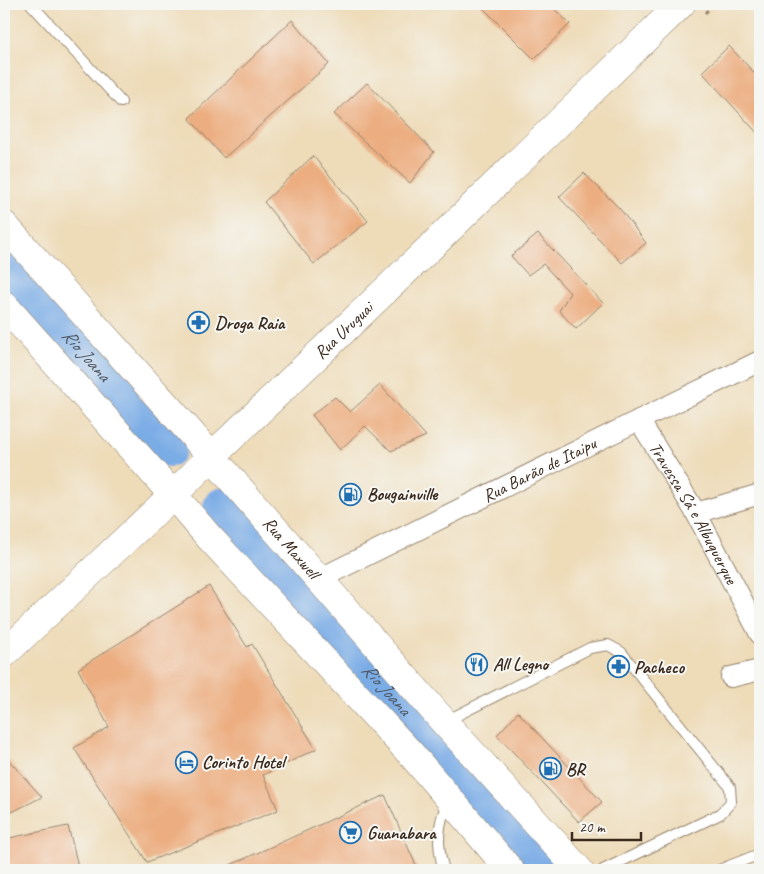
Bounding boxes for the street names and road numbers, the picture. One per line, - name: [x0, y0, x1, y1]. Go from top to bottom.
- street label: Rua Uruguai: [309, 295, 379, 364]
- street label: Rua Barão de Itaipu: [479, 432, 601, 507]
- street label: Travessa Sá e Albuquerque: [644, 438, 743, 589]
- street label: Rua Maxwell: [258, 512, 326, 585]

